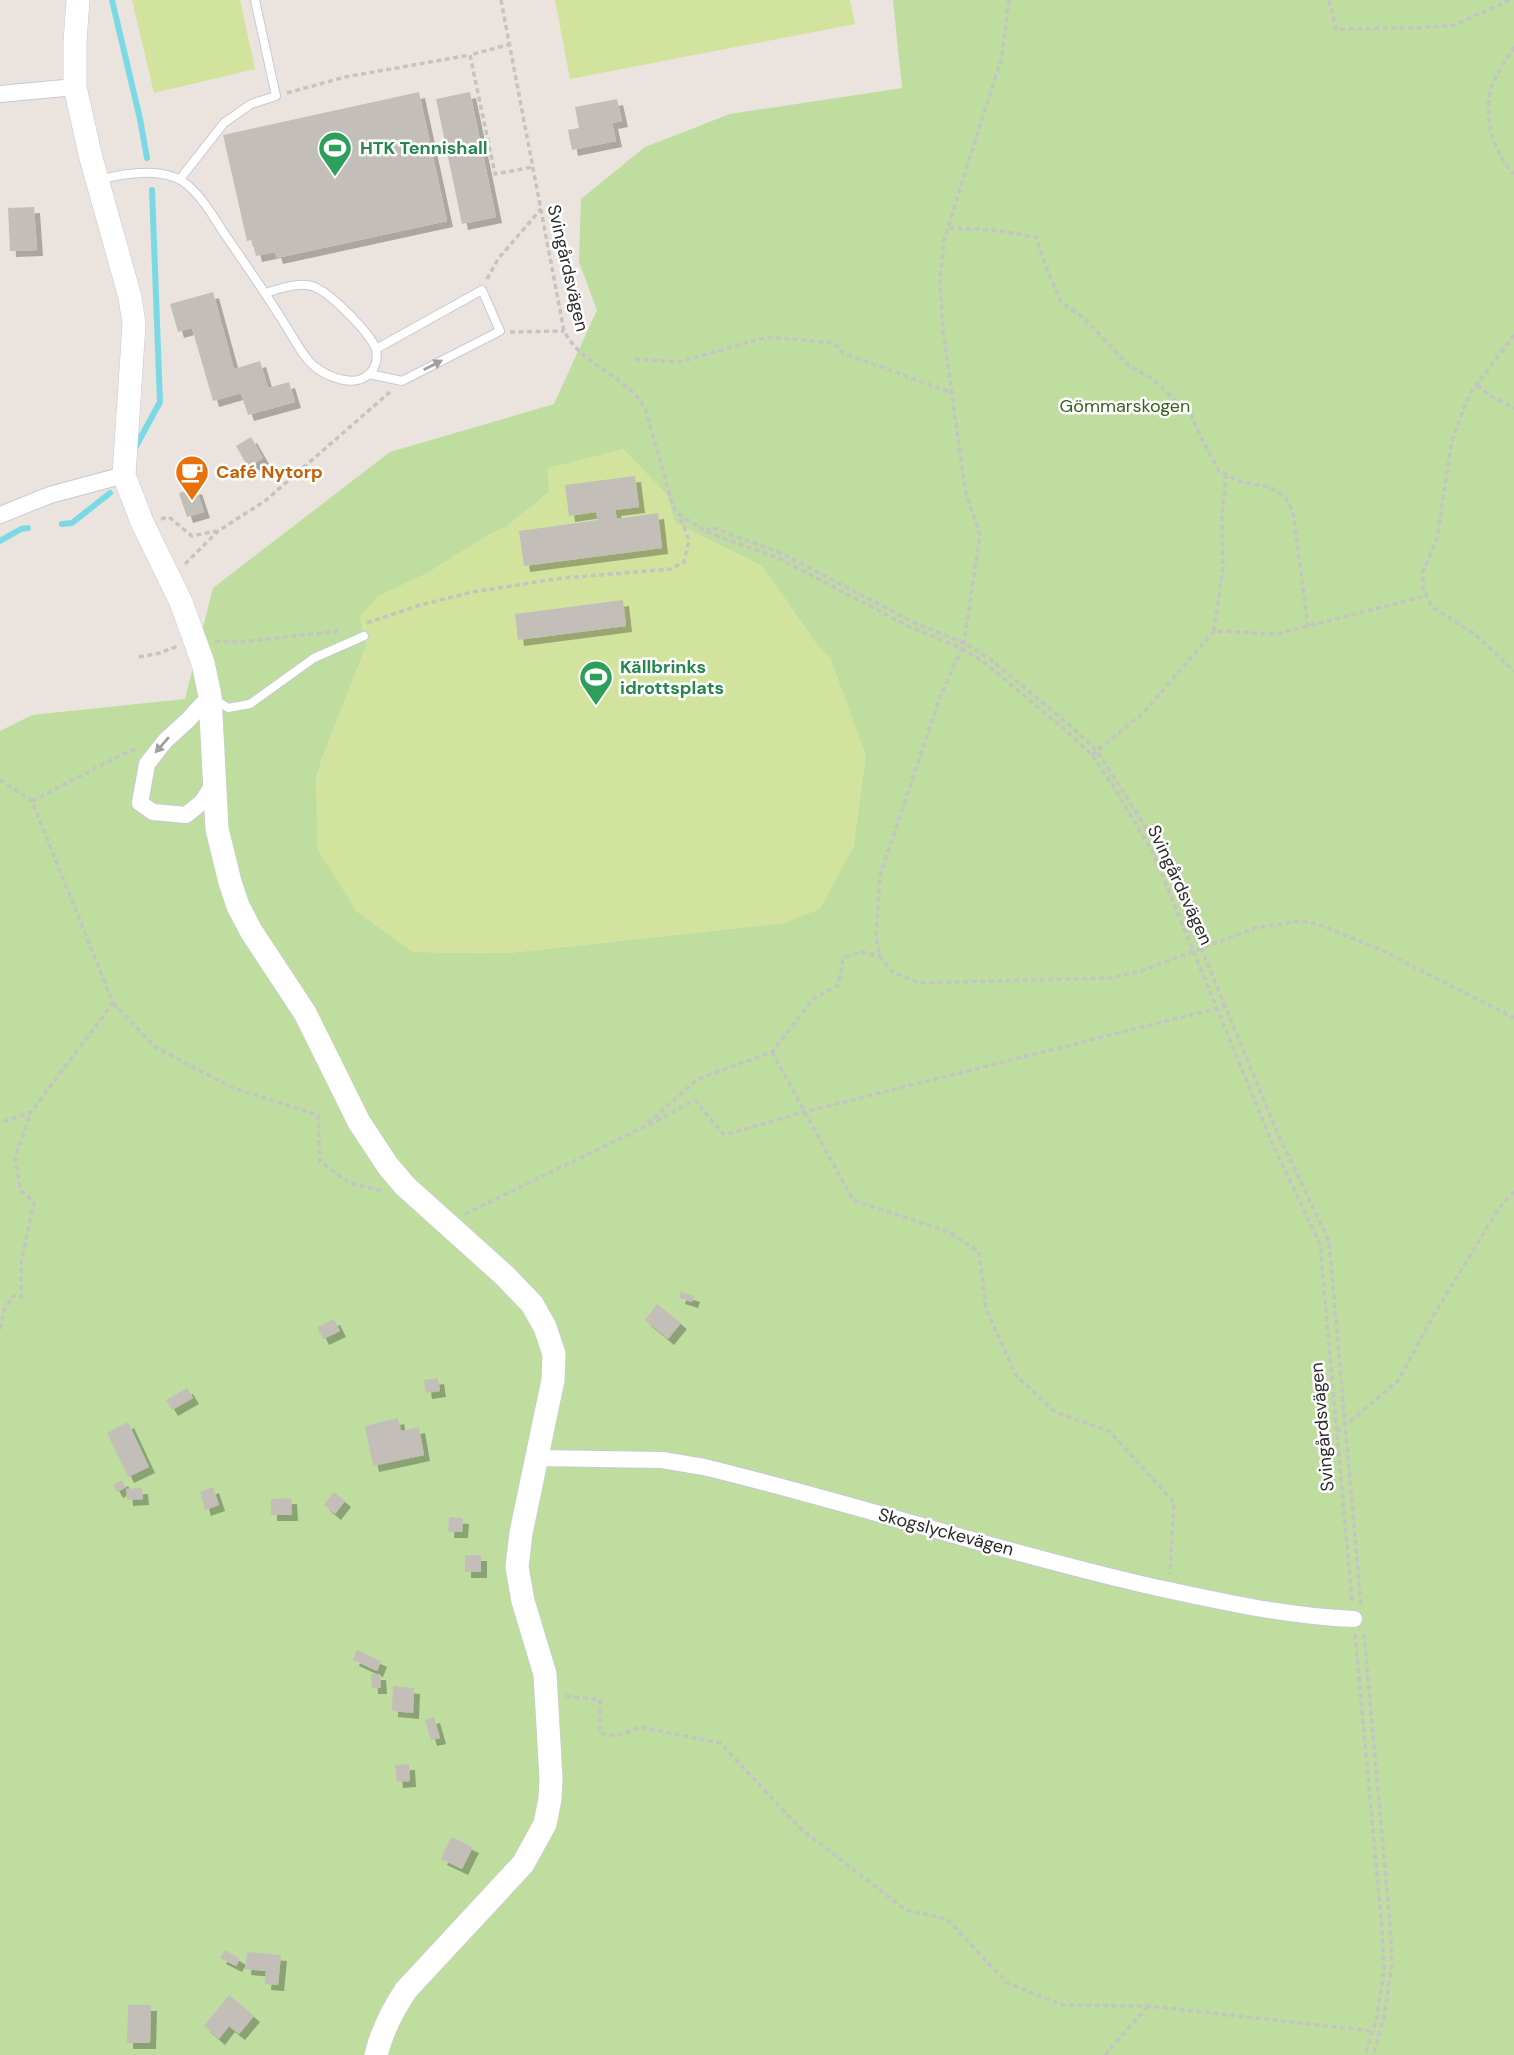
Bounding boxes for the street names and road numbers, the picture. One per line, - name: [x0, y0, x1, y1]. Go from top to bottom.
- street label: Svingårdsvägen: [542, 202, 594, 334]
- street label: Svingårdsvägen: [1142, 821, 1218, 949]
- street label: Svingårdsvägen: [1304, 1361, 1340, 1493]
- street label: Skogslyckevägen: [876, 1502, 1016, 1562]

